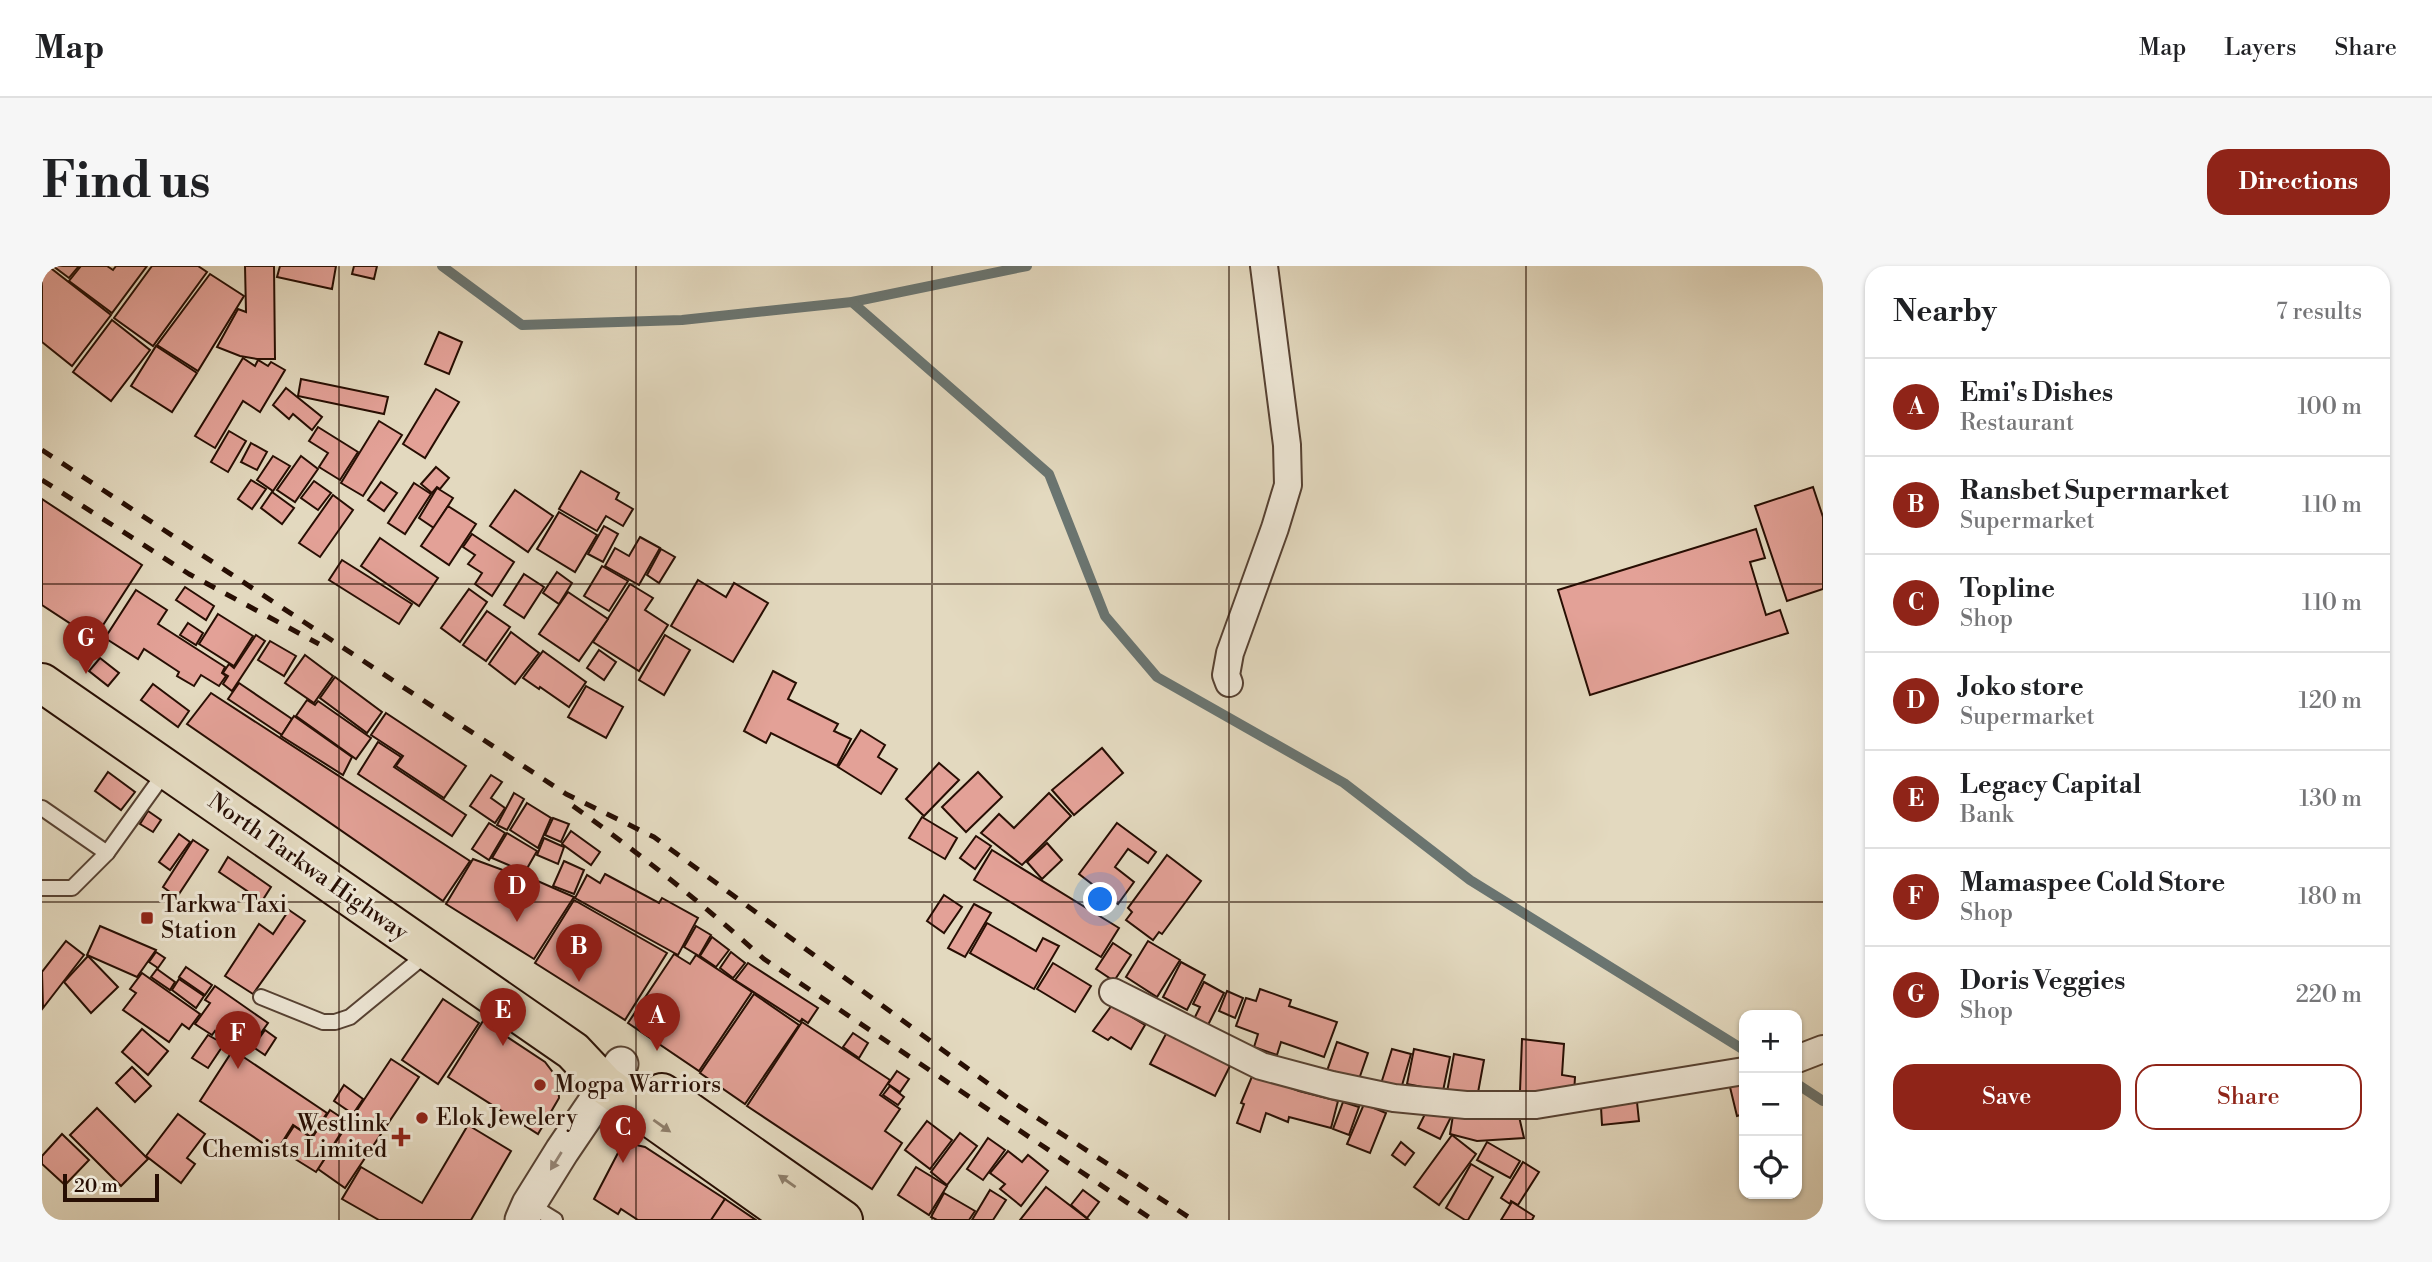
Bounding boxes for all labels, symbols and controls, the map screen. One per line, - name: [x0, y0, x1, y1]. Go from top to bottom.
- text: Map: [35, 28, 104, 69]
- text: Map: [2139, 33, 2186, 63]
- text: Layers: [2224, 33, 2296, 63]
- text: Share: [2334, 33, 2397, 63]
- button: Directions: [2207, 149, 2390, 215]
- text: Find us: [42, 152, 211, 213]
- text: Nearby: [1893, 293, 1997, 331]
- text: 7 results: [2276, 298, 2362, 326]
- text: Emi's Dishes: [1960, 377, 2113, 409]
- text: A: [1908, 393, 1924, 421]
- text: 100 m: [2297, 393, 2362, 421]
- text: Restaurant: [1960, 409, 2074, 437]
- text: Ransbet Supermarket: [1960, 475, 2229, 507]
- text: B: [1907, 491, 1925, 519]
- text: 110 m: [2302, 491, 2362, 519]
- text: Supermarket: [1960, 507, 2095, 535]
- text: Topline: [1960, 573, 2055, 605]
- text: C: [1908, 589, 1924, 617]
- text: 110 m: [2302, 589, 2362, 617]
- text: Shop: [1960, 605, 2013, 633]
- pin: G: [63, 616, 109, 674]
- text: Joko store: [1960, 671, 2084, 703]
- text: D: [1907, 687, 1925, 715]
- text: 120 m: [2298, 687, 2362, 715]
- text: Supermarket: [1960, 703, 2095, 731]
- text: Legacy Capital: [1960, 769, 2141, 801]
- text: E: [1908, 785, 1924, 813]
- text: 130 m: [2299, 785, 2362, 813]
- street label: North Tarkwa Highway: [203, 787, 414, 947]
- text: Bank: [1960, 801, 2014, 829]
- pin: D: [494, 864, 540, 922]
- text: Mamaspee Cold Store: [1960, 867, 2225, 899]
- your location: [1083, 882, 1117, 916]
- text: F: [1908, 883, 1924, 911]
- text: 180 m: [2298, 883, 2362, 911]
- place label: Tarkwa Taxi Station: [161, 891, 287, 945]
- text: Shop: [1960, 899, 2013, 927]
- marker: Tarkwa Taxi Station: [139, 910, 155, 926]
- pin: B: [556, 924, 602, 982]
- text: Doris Veggies: [1960, 965, 2125, 997]
- text: G: [1907, 981, 1925, 1009]
- text: 220 m: [2296, 981, 2362, 1009]
- pin: E: [480, 988, 526, 1046]
- pin: A: [634, 993, 680, 1051]
- text: Shop: [1960, 997, 2013, 1025]
- map controls: [1739, 1010, 1802, 1199]
- button: +: [1739, 1010, 1802, 1073]
- pin: F: [215, 1011, 261, 1069]
- button: Save: [1893, 1064, 2121, 1130]
- button: Share: [2135, 1064, 2362, 1130]
- place label: Mogpa Warriors: [554, 1071, 721, 1099]
- button: −: [1739, 1073, 1802, 1136]
- marker: Mogpa Warriors: [532, 1077, 548, 1093]
- place label: Elok Jewelery: [436, 1104, 578, 1132]
- pin: C: [600, 1105, 646, 1163]
- place label: Westlink Chemists Limited: [202, 1110, 388, 1164]
- marker: Elok Jewelery: [414, 1110, 430, 1126]
- one-way arrow: [653, 1119, 671, 1133]
- marker: Westlink Chemists Limited: [393, 1129, 409, 1145]
- button: locate: [1739, 1136, 1802, 1199]
- one-way arrow: [549, 1152, 562, 1171]
- scale bar: [63, 1171, 159, 1203]
- text: 20 m: [74, 1174, 118, 1198]
- one-way arrow: [778, 1174, 796, 1188]

